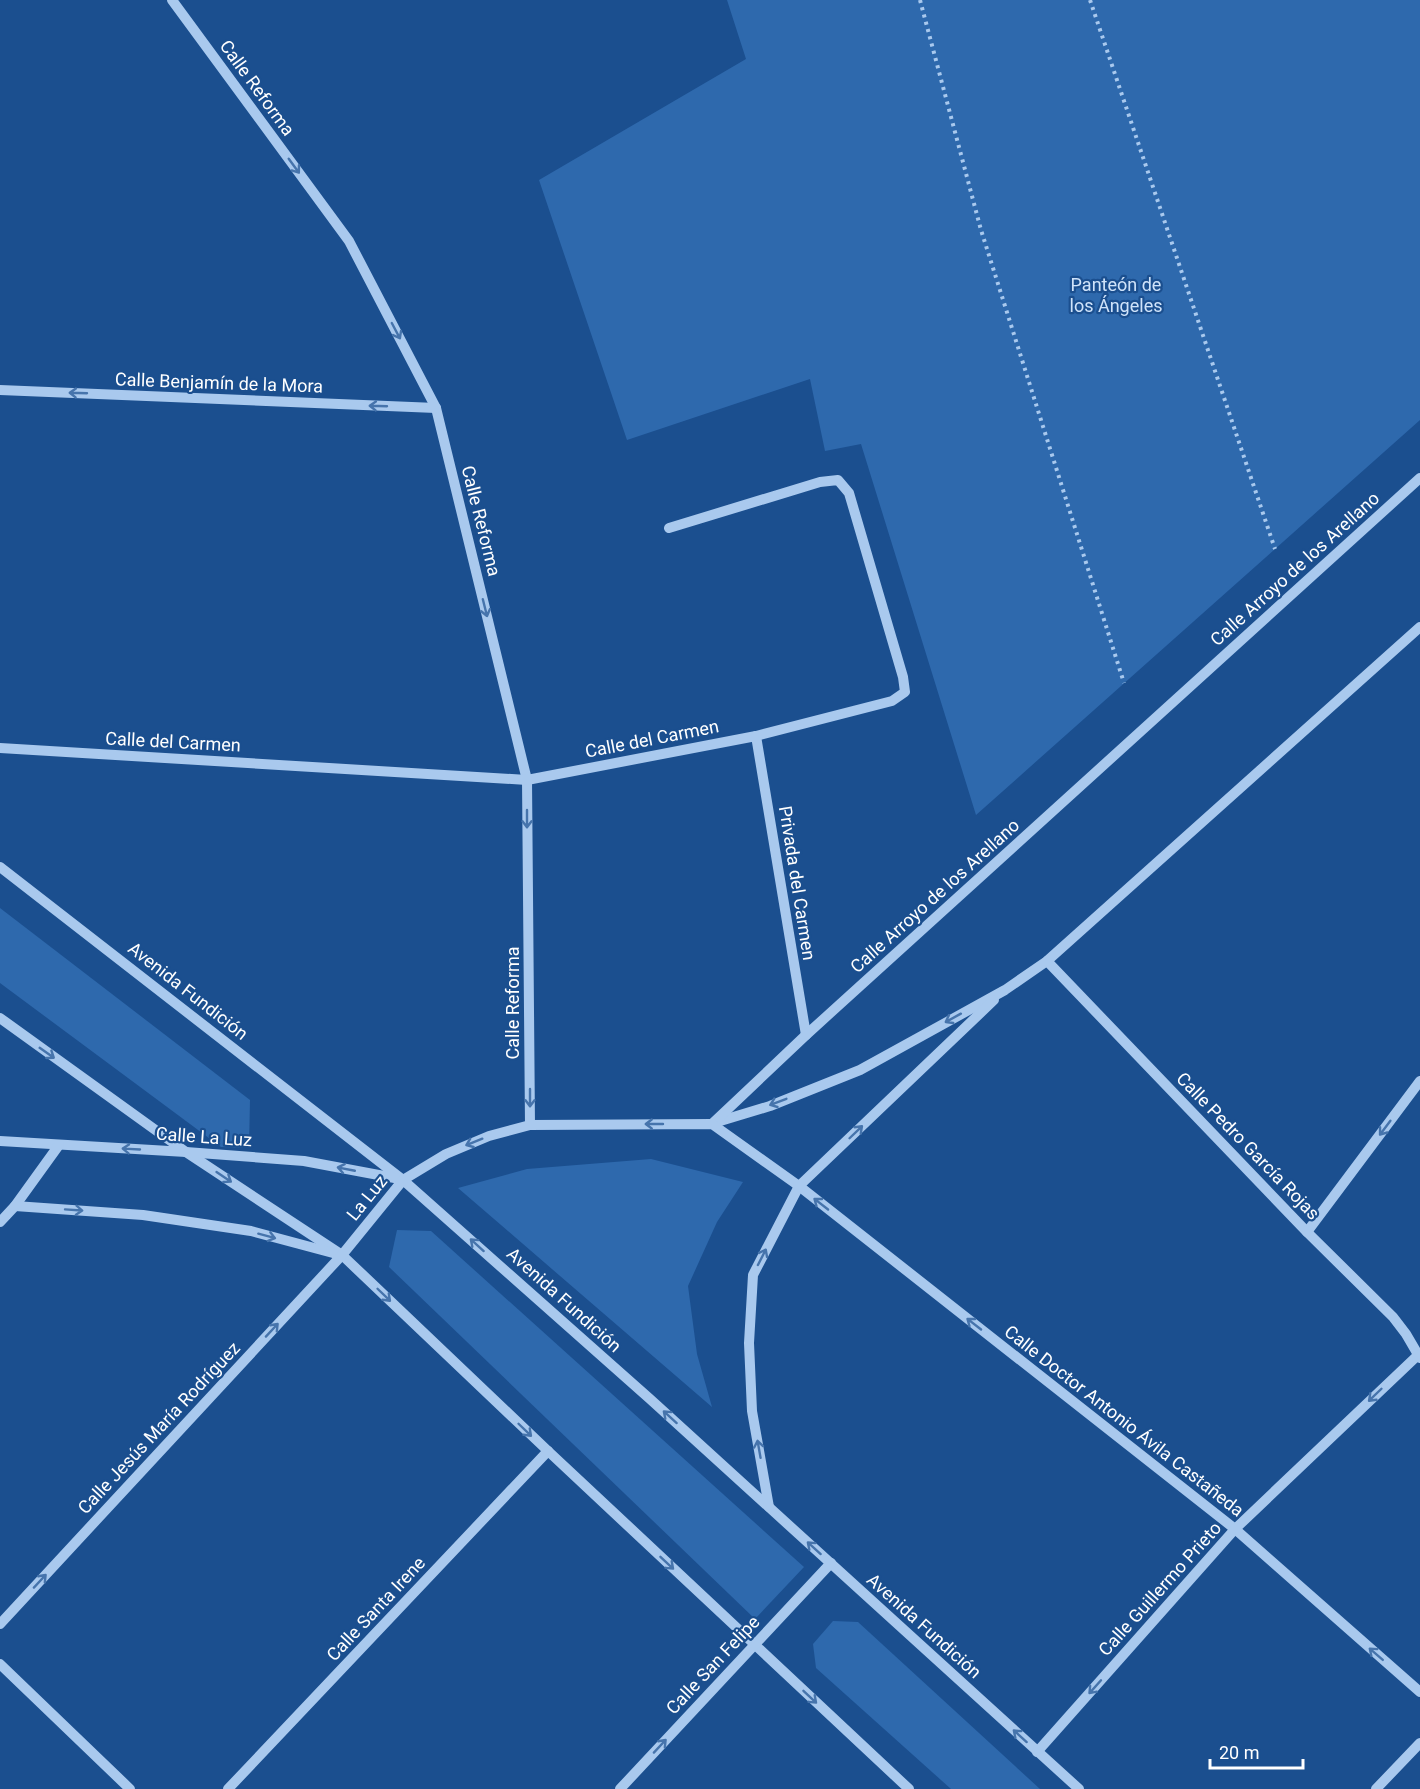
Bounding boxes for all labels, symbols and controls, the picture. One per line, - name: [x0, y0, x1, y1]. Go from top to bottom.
- street label: Calle Reforma: [216, 36, 299, 140]
- one-way arrow: [287, 157, 300, 173]
- park label: Panteón de los Ángeles: [1070, 274, 1162, 316]
- one-way arrow: [390, 322, 402, 339]
- street label: Calle Benjamín de la Mora: [115, 368, 323, 397]
- one-way arrow: [69, 388, 89, 399]
- one-way arrow: [368, 400, 388, 411]
- street label: Calle Reforma: [458, 463, 505, 578]
- street label: Calle Arroyo de los Arellano: [1206, 487, 1383, 650]
- one-way arrow: [480, 598, 491, 617]
- street label: Calle del Carmen: [583, 715, 721, 762]
- street label: Calle del Carmen: [105, 727, 241, 756]
- street label: Privada del Carmen: [775, 804, 820, 962]
- one-way arrow: [522, 808, 533, 828]
- street label: Calle Arroyo de los Arellano: [846, 814, 1023, 977]
- street label: Avenida Fundición: [124, 937, 252, 1044]
- street label: Calle Reforma: [502, 946, 523, 1060]
- one-way arrow: [945, 1013, 963, 1024]
- one-way arrow: [39, 1047, 55, 1059]
- street label: Calle Pedro García Rojas: [1172, 1068, 1324, 1224]
- one-way arrow: [524, 1087, 536, 1107]
- one-way arrow: [769, 1098, 788, 1109]
- one-way arrow: [644, 1118, 664, 1130]
- one-way arrow: [1379, 1119, 1391, 1135]
- street label: Calle La Luz: [155, 1123, 253, 1150]
- one-way arrow: [849, 1124, 864, 1139]
- one-way arrow: [466, 1137, 484, 1148]
- one-way arrow: [122, 1143, 142, 1154]
- one-way arrow: [337, 1163, 356, 1174]
- one-way arrow: [215, 1171, 232, 1183]
- street label: La Luz: [342, 1171, 391, 1225]
- one-way arrow: [813, 1197, 829, 1210]
- one-way arrow: [63, 1205, 83, 1216]
- one-way arrow: [257, 1230, 276, 1242]
- one-way arrow: [470, 1238, 485, 1252]
- street label: Avenida Fundición: [503, 1243, 626, 1356]
- one-way arrow: [757, 1249, 768, 1267]
- one-way arrow: [377, 1288, 392, 1303]
- one-way arrow: [967, 1318, 983, 1331]
- street label: Calle Doctor Antonio Ávila Castañeda: [1000, 1321, 1248, 1521]
- one-way arrow: [265, 1323, 279, 1338]
- street label: Calle Jesús María Rodríguez: [73, 1337, 244, 1518]
- one-way arrow: [1368, 1388, 1383, 1402]
- one-way arrow: [662, 1410, 677, 1424]
- one-way arrow: [518, 1423, 533, 1437]
- one-way arrow: [753, 1440, 764, 1460]
- street label: Calle Guillermo Prieto: [1094, 1517, 1225, 1660]
- one-way arrow: [807, 1541, 822, 1555]
- street label: Calle Santa Irene: [322, 1552, 429, 1665]
- one-way arrow: [660, 1556, 675, 1571]
- street label: Avenida Fundición: [863, 1569, 986, 1682]
- one-way arrow: [33, 1574, 47, 1589]
- street label: Calle San Felipe: [662, 1611, 764, 1718]
- one-way arrow: [1369, 1647, 1384, 1661]
- one-way arrow: [1088, 1679, 1102, 1694]
- one-way arrow: [802, 1689, 817, 1703]
- one-way arrow: [1013, 1729, 1028, 1743]
- scale bar: [1210, 1732, 1303, 1770]
- one-way arrow: [653, 1739, 667, 1754]
- text: 20 m: [1219, 1742, 1259, 1763]

